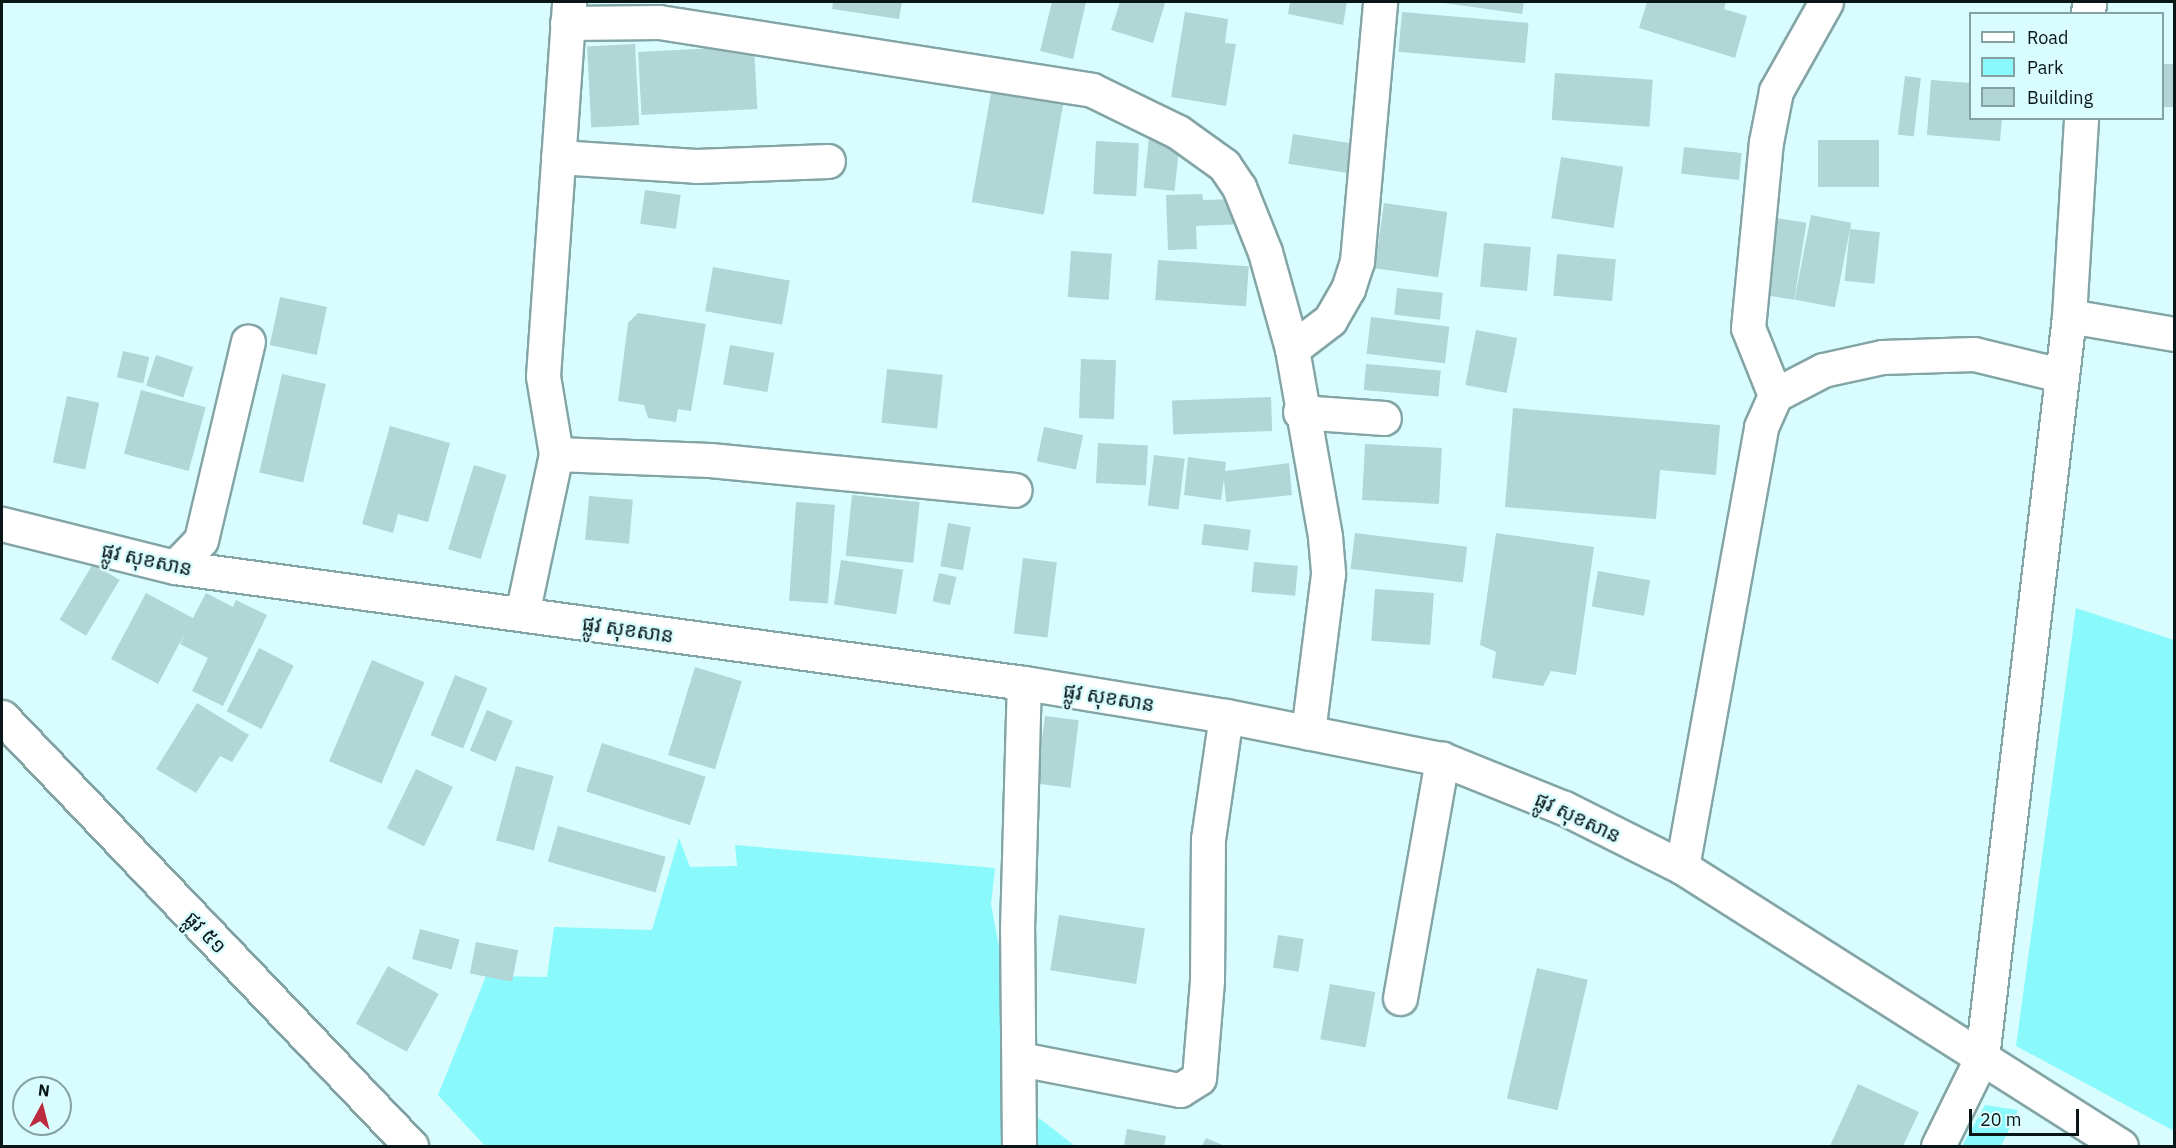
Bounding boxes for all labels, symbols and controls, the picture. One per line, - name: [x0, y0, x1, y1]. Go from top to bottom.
- legend: [1969, 12, 2164, 120]
- text: Road: [2027, 26, 2068, 49]
- text: Park: [2027, 56, 2063, 79]
- text: Building: [2027, 86, 2093, 109]
- street label: ផ្លូវ សុខសាន: [99, 538, 195, 580]
- street label: ផ្លូវ សុខសាន: [581, 611, 675, 647]
- street label: ផ្លូវ សុខសាន: [1062, 678, 1156, 716]
- street label: ផ្លូវ សុខសាន: [1531, 787, 1625, 847]
- street label: ផ្លូវ ៥១: [180, 906, 232, 958]
- north arrow: [12, 1076, 72, 1136]
- text: N: [37, 1079, 51, 1101]
- scale bar: [1972, 1097, 2082, 1135]
- text: 20 m: [1980, 1108, 2022, 1131]

